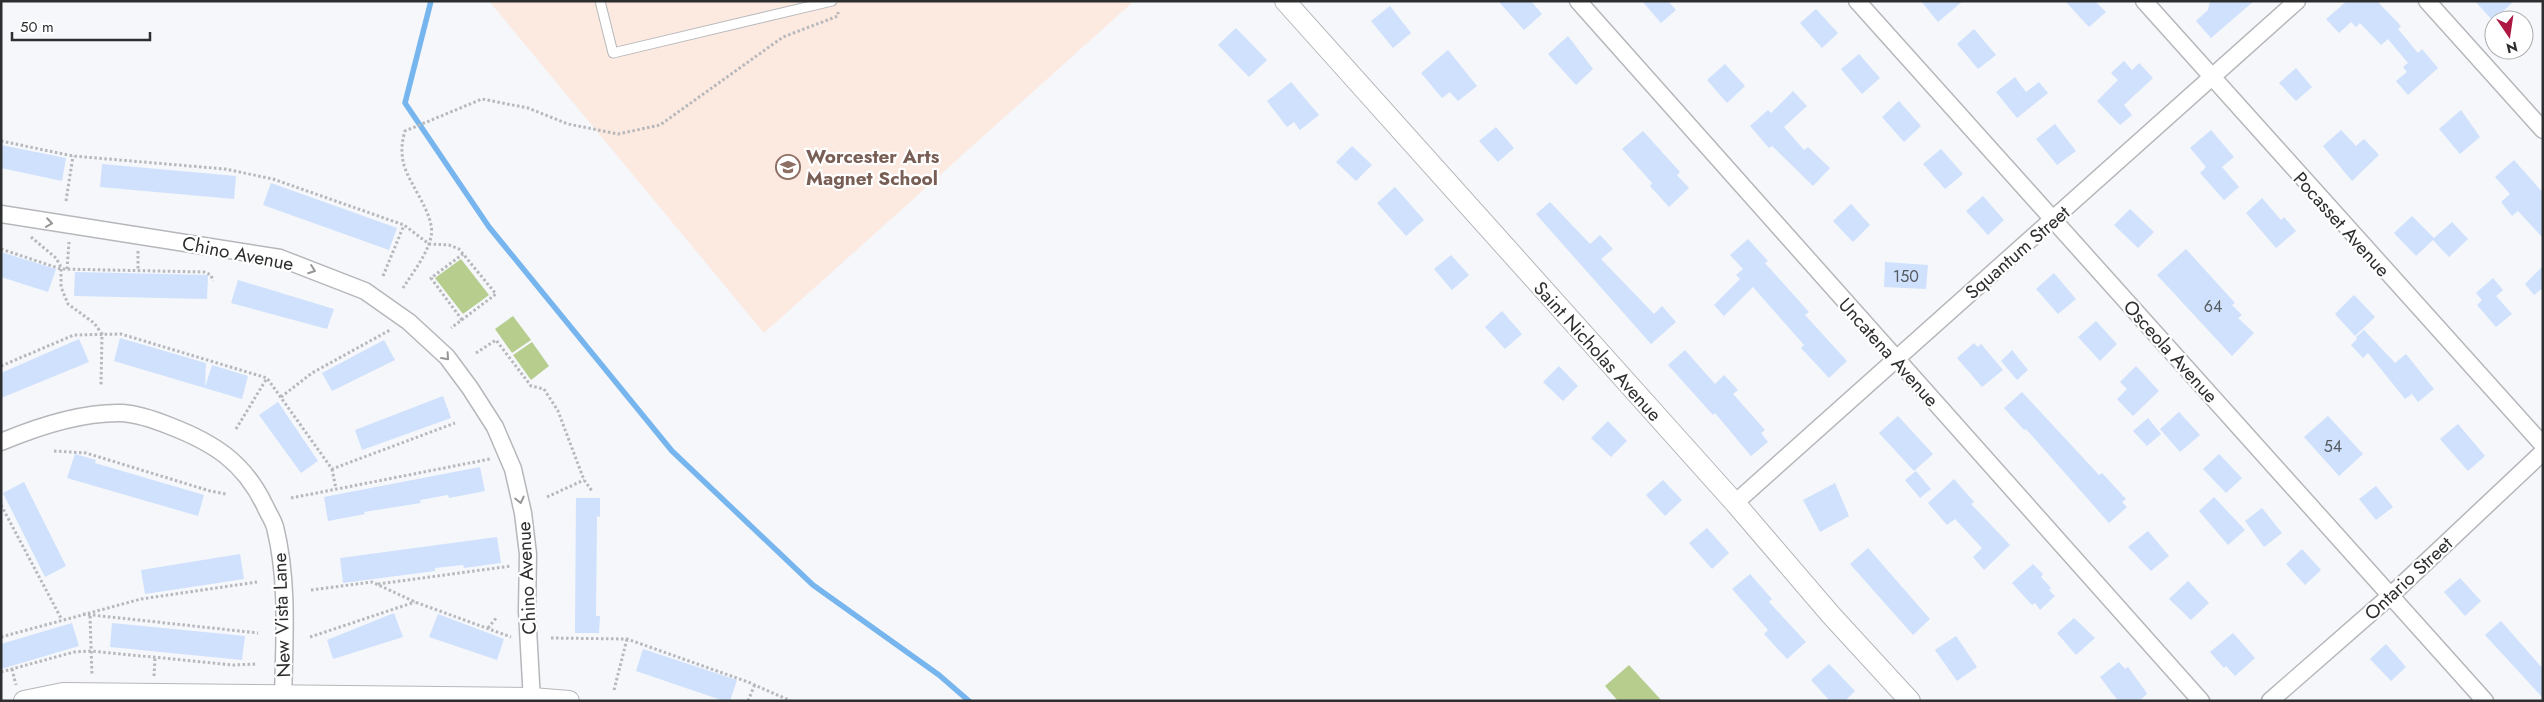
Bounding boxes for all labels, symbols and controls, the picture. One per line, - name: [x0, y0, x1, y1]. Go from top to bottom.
- scale bar: [12, 10, 150, 42]
- north arrow: [2484, 10, 2534, 60]
- text: 50 m: [20, 16, 54, 38]
- text: N: [2504, 37, 2520, 59]
- place label: Worcester Arts Magnet School: [806, 143, 940, 192]
- school or university icon: Worcester Arts Magnet School: [775, 154, 801, 180]
- street label: Pocasset Avenue: [2287, 166, 2396, 283]
- street label: Squantum Street: [1959, 199, 2076, 305]
- one-way arrow: [45, 217, 54, 227]
- street label: Chino Avenue: [180, 229, 296, 278]
- one-way arrow: [307, 264, 316, 274]
- house number: 150: [1893, 265, 1919, 288]
- street label: Saint Nicholas Avenue: [1527, 275, 1668, 427]
- street label: Uncatena Avenue: [1832, 292, 1945, 413]
- street label: Osceola Avenue: [2117, 294, 2224, 409]
- house number: 64: [2204, 295, 2222, 318]
- one-way arrow: [440, 351, 449, 360]
- house number: 54: [2324, 435, 2342, 458]
- one-way arrow: [514, 495, 525, 504]
- street label: Chino Avenue: [510, 521, 543, 635]
- street label: Ontario Street: [2358, 530, 2459, 626]
- street label: New Vista Lane: [266, 552, 297, 678]

